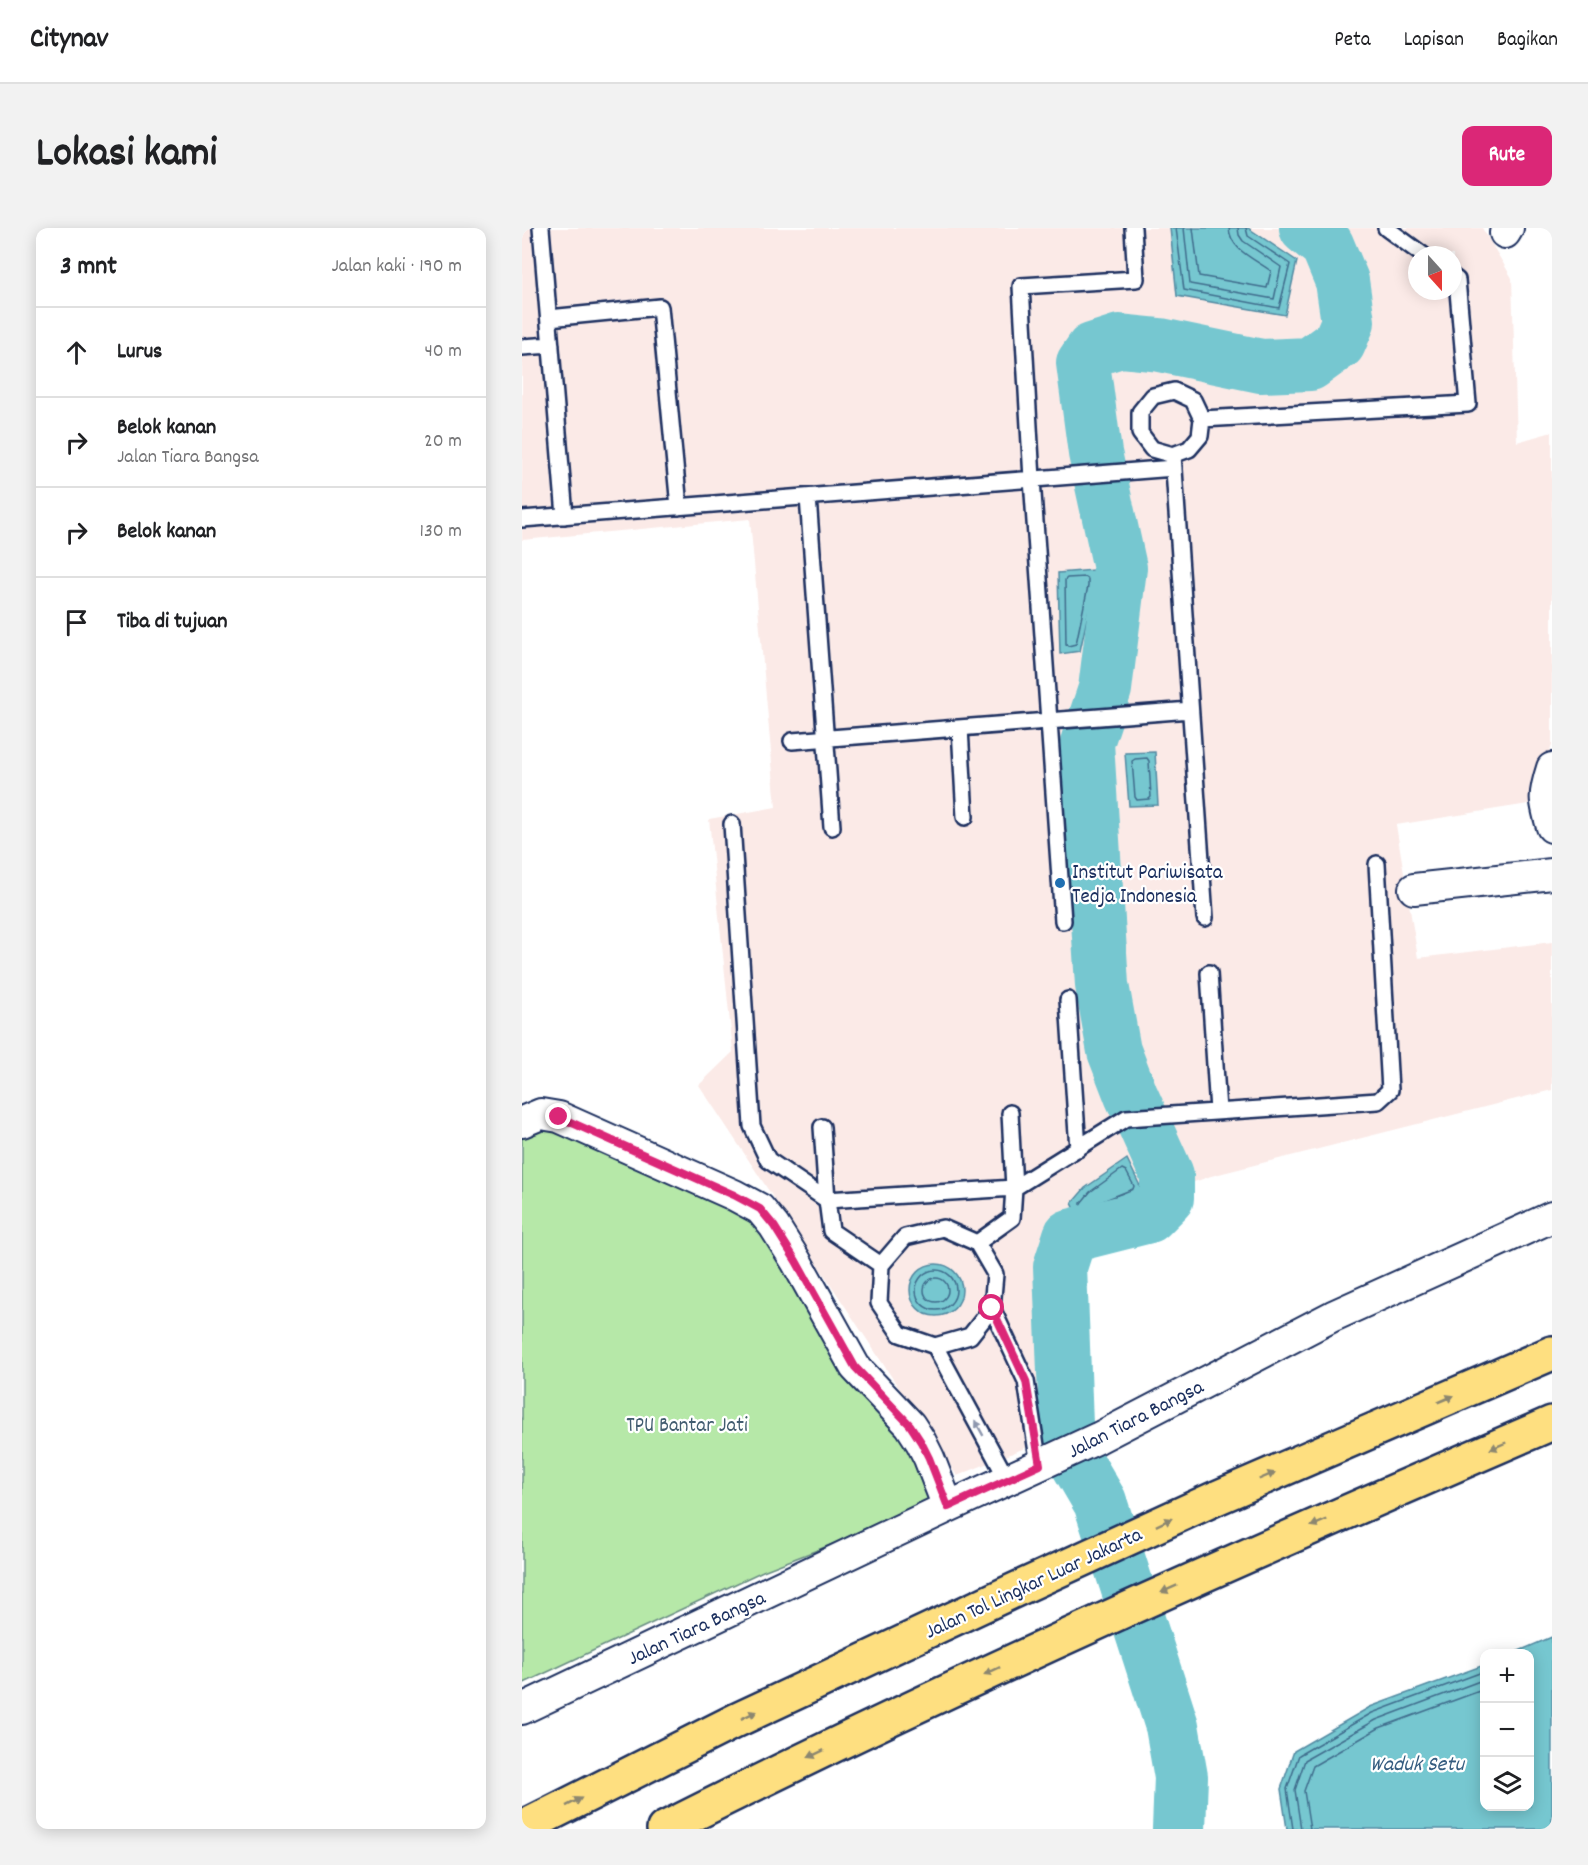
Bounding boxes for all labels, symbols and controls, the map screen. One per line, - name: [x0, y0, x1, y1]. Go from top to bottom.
- text: Citynav: [30, 21, 108, 61]
- text: Peta: [1334, 26, 1371, 56]
- text: Lapisan: [1404, 26, 1464, 56]
- text: Bagikan: [1497, 26, 1558, 56]
- text: Lokasi kami: [36, 126, 217, 186]
- button: Rute: [1462, 126, 1552, 186]
- north arrow: [1408, 246, 1462, 300]
- text: 3 mnt: [60, 249, 117, 286]
- text: Jalan kaki · 190 m: [331, 253, 462, 281]
- icon: ahead: [60, 336, 93, 369]
- text: Lurus: [117, 337, 162, 368]
- text: 40 m: [424, 338, 462, 366]
- text: Belok kanan: [117, 413, 216, 444]
- icon: right: [60, 426, 93, 459]
- text: 20 m: [424, 428, 462, 456]
- text: Jalan Tiara Bangsa: [117, 444, 259, 472]
- icon: right: [60, 516, 93, 549]
- text: Belok kanan: [117, 517, 216, 548]
- text: 130 m: [420, 518, 462, 546]
- icon: arrive: [60, 606, 93, 639]
- text: Tiba di tujuan: [117, 607, 227, 638]
- place label: Institut Pariwisata Tedja Indonesia: [1072, 859, 1224, 913]
- marker: Institut Pariwisata Tedja Indonesia: [1053, 876, 1067, 890]
- route end: [545, 1103, 571, 1129]
- route start: [978, 1294, 1004, 1320]
- street label: Jalan Tiara Bangsa: [1063, 1373, 1210, 1468]
- one-way arrow: [1438, 1394, 1455, 1403]
- park label: TPU Bantar Jati: [626, 1412, 748, 1442]
- one-way arrow: [974, 1419, 984, 1436]
- one-way arrow: [1489, 1441, 1507, 1451]
- one-way arrow: [1259, 1471, 1277, 1481]
- one-way arrow: [1155, 1517, 1173, 1527]
- one-way arrow: [1310, 1518, 1328, 1528]
- street label: Jalan Tol Lingkar Luar Jakarta: [921, 1521, 1149, 1648]
- street label: Jalan Tiara Bangsa: [624, 1584, 772, 1675]
- one-way arrow: [1161, 1585, 1178, 1594]
- map controls: [1480, 1649, 1534, 1811]
- button: +: [1480, 1649, 1534, 1703]
- one-way arrow: [984, 1666, 1001, 1675]
- button: −: [1480, 1703, 1534, 1757]
- one-way arrow: [740, 1710, 757, 1719]
- one-way arrow: [808, 1749, 825, 1758]
- water label: Waduk Setu: [1370, 1750, 1465, 1781]
- button: layers: [1480, 1757, 1534, 1811]
- one-way arrow: [566, 1797, 583, 1807]

